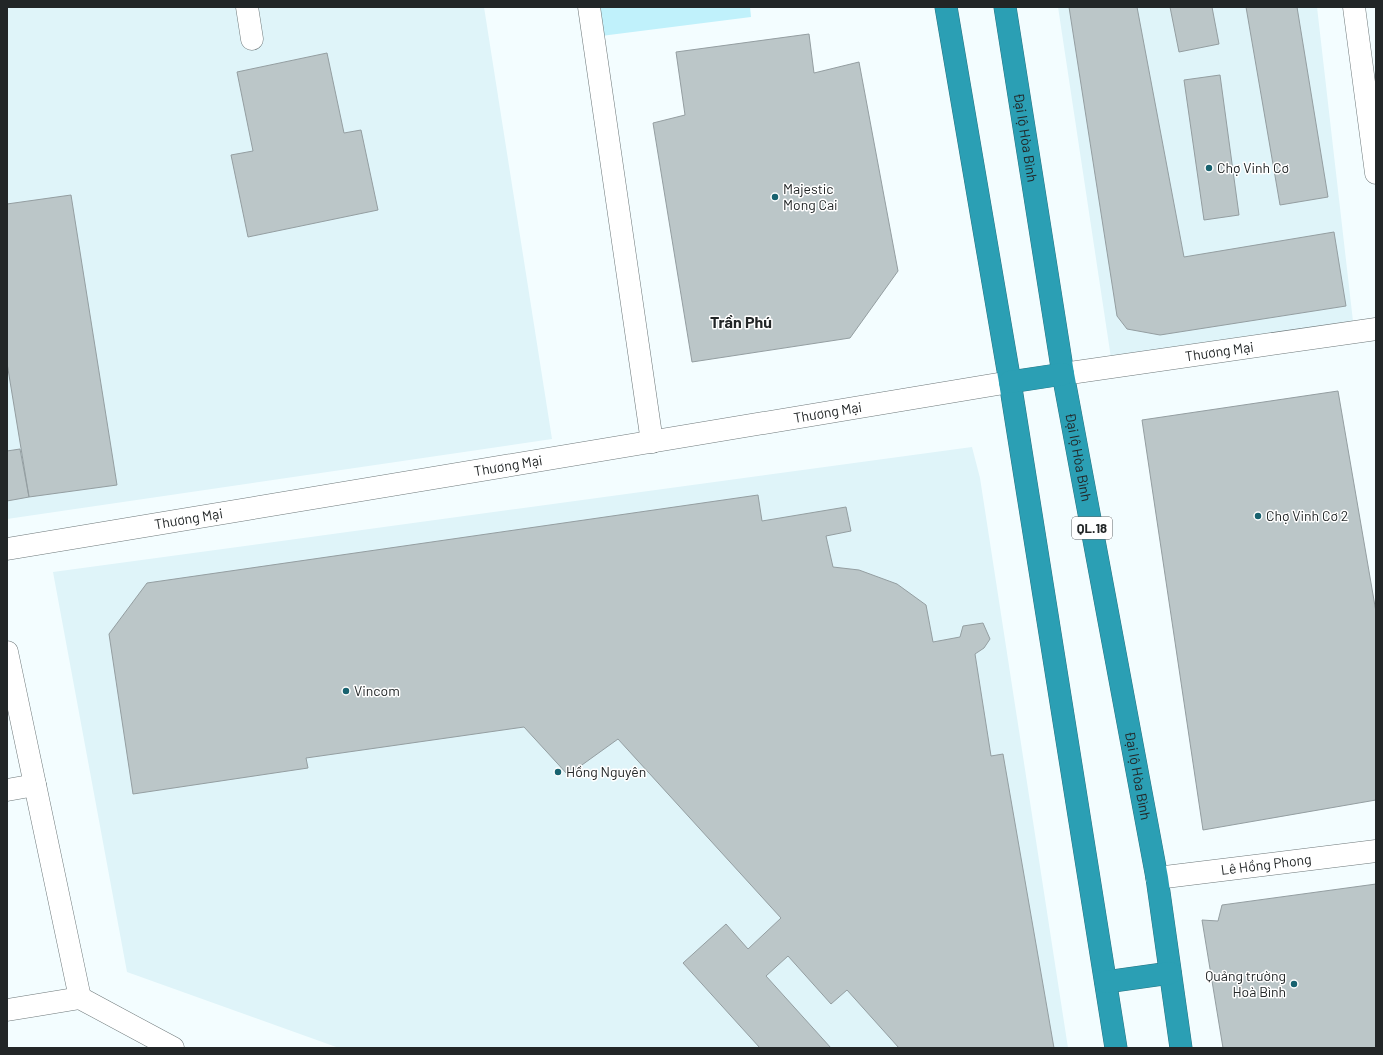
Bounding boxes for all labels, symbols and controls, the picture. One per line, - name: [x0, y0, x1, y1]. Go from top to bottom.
- street label: Đại lộ Hòa Bình: [1011, 91, 1042, 183]
- place label: Chợ Vinh Cơ: [1217, 159, 1289, 176]
- marker: Chợ Vinh Cơ: [1204, 163, 1214, 173]
- place label: Majestic Mong Cai: [783, 180, 838, 213]
- marker: Majestic Mong Cai: [770, 192, 780, 202]
- district label: Trần Phú: [710, 312, 772, 331]
- street label: Thương Mại: [1184, 338, 1255, 364]
- street label: Thương Mại: [792, 398, 863, 426]
- street label: Đại lộ Hòa Bình: [1062, 411, 1096, 503]
- street label: Thương Mại: [473, 451, 544, 479]
- street label: Thương Mại: [153, 504, 224, 532]
- place label: Chợ Vinh Cơ 2: [1266, 507, 1348, 524]
- marker: Chợ Vinh Cơ 2: [1253, 511, 1263, 521]
- road number: QL.18: [1072, 517, 1112, 539]
- place label: Vincom: [354, 682, 400, 699]
- marker: Vincom: [341, 686, 351, 696]
- street label: Đại lộ Hòa Bình: [1122, 730, 1155, 821]
- place label: Hồng Nguyên: [566, 763, 646, 780]
- marker: Hồng Nguyên: [553, 767, 563, 777]
- street label: Lê Hồng Phong: [1220, 850, 1312, 878]
- place label: Quảng trường Hoà Bình: [1205, 967, 1286, 1000]
- marker: Quảng trường Hoà Bình: [1289, 979, 1299, 989]

